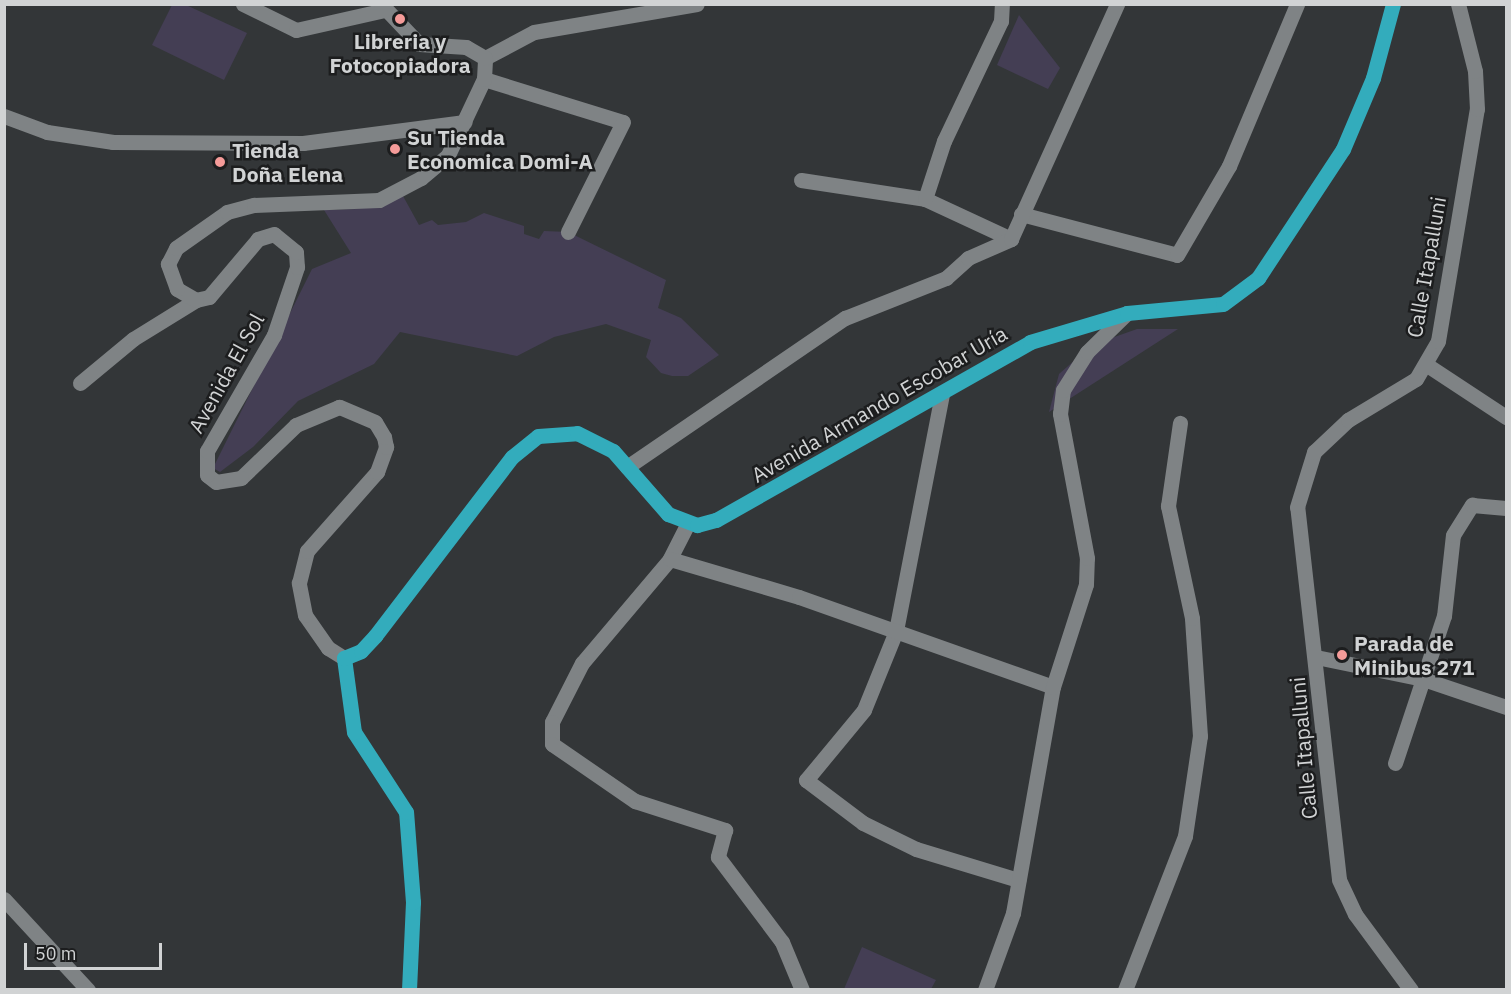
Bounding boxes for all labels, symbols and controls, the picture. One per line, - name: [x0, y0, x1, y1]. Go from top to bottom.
- marker: Libreria y Fotocopiadora: [393, 12, 407, 26]
- place label: Libreria y Fotocopiadora: [329, 28, 471, 78]
- place label: Su Tienda Economica Domi-A: [407, 124, 593, 174]
- place label: Tienda Doña Elena: [232, 137, 343, 187]
- marker: Su Tienda Economica Domi-A: [388, 142, 402, 156]
- marker: Tienda Doña Elena: [213, 155, 227, 169]
- street label: Calle Itapalluni: [1401, 194, 1451, 340]
- street label: Avenida El Sol: [183, 309, 269, 437]
- street label: Avenida Armando Escobar Uría: [747, 320, 1011, 488]
- place label: Parada de Minibus 271: [1354, 630, 1474, 680]
- marker: Parada de Minibus 271: [1335, 648, 1349, 662]
- street label: Calle Itapalluni: [1284, 676, 1322, 820]
- scale bar: [27, 931, 165, 969]
- text: 50 m: [35, 942, 77, 965]

